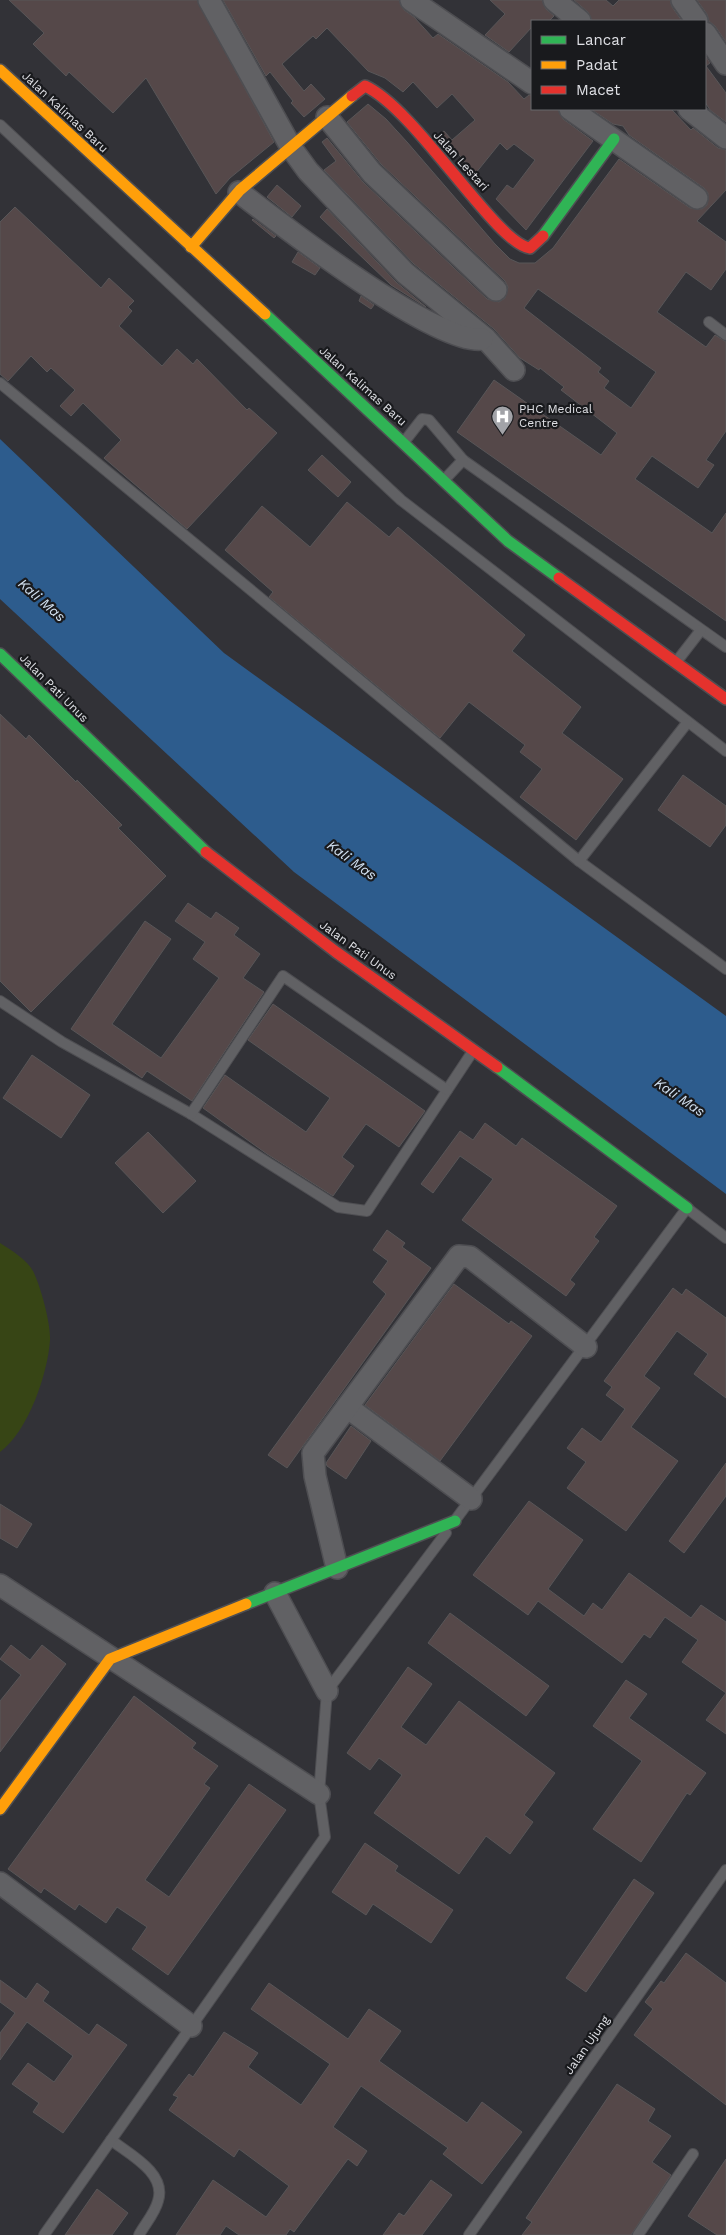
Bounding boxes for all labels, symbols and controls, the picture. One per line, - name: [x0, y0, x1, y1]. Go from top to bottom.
- legend: [531, 20, 706, 110]
- text: Lancar: [576, 31, 626, 49]
- text: Padat: [576, 56, 618, 74]
- street label: Jalan Kalimas Baru: [19, 69, 111, 155]
- text: Macet: [576, 81, 621, 99]
- street label: Jalan Lestari: [431, 128, 491, 194]
- street label: Jalan Kalimas Baru: [317, 343, 409, 429]
- place label: PHC Medical Centre: [519, 402, 593, 430]
- hospital icon: PHC Medical Centre: [491, 404, 515, 435]
- water label: Kali Mas: [15, 575, 69, 625]
- street label: Jalan Pati Unus: [17, 651, 91, 725]
- water label: Kali Mas: [324, 837, 380, 883]
- street label: Jalan Pati Unus: [317, 918, 399, 982]
- water label: Kali Mas: [652, 1074, 708, 1120]
- street label: Jalan Ujung: [562, 2013, 613, 2077]

